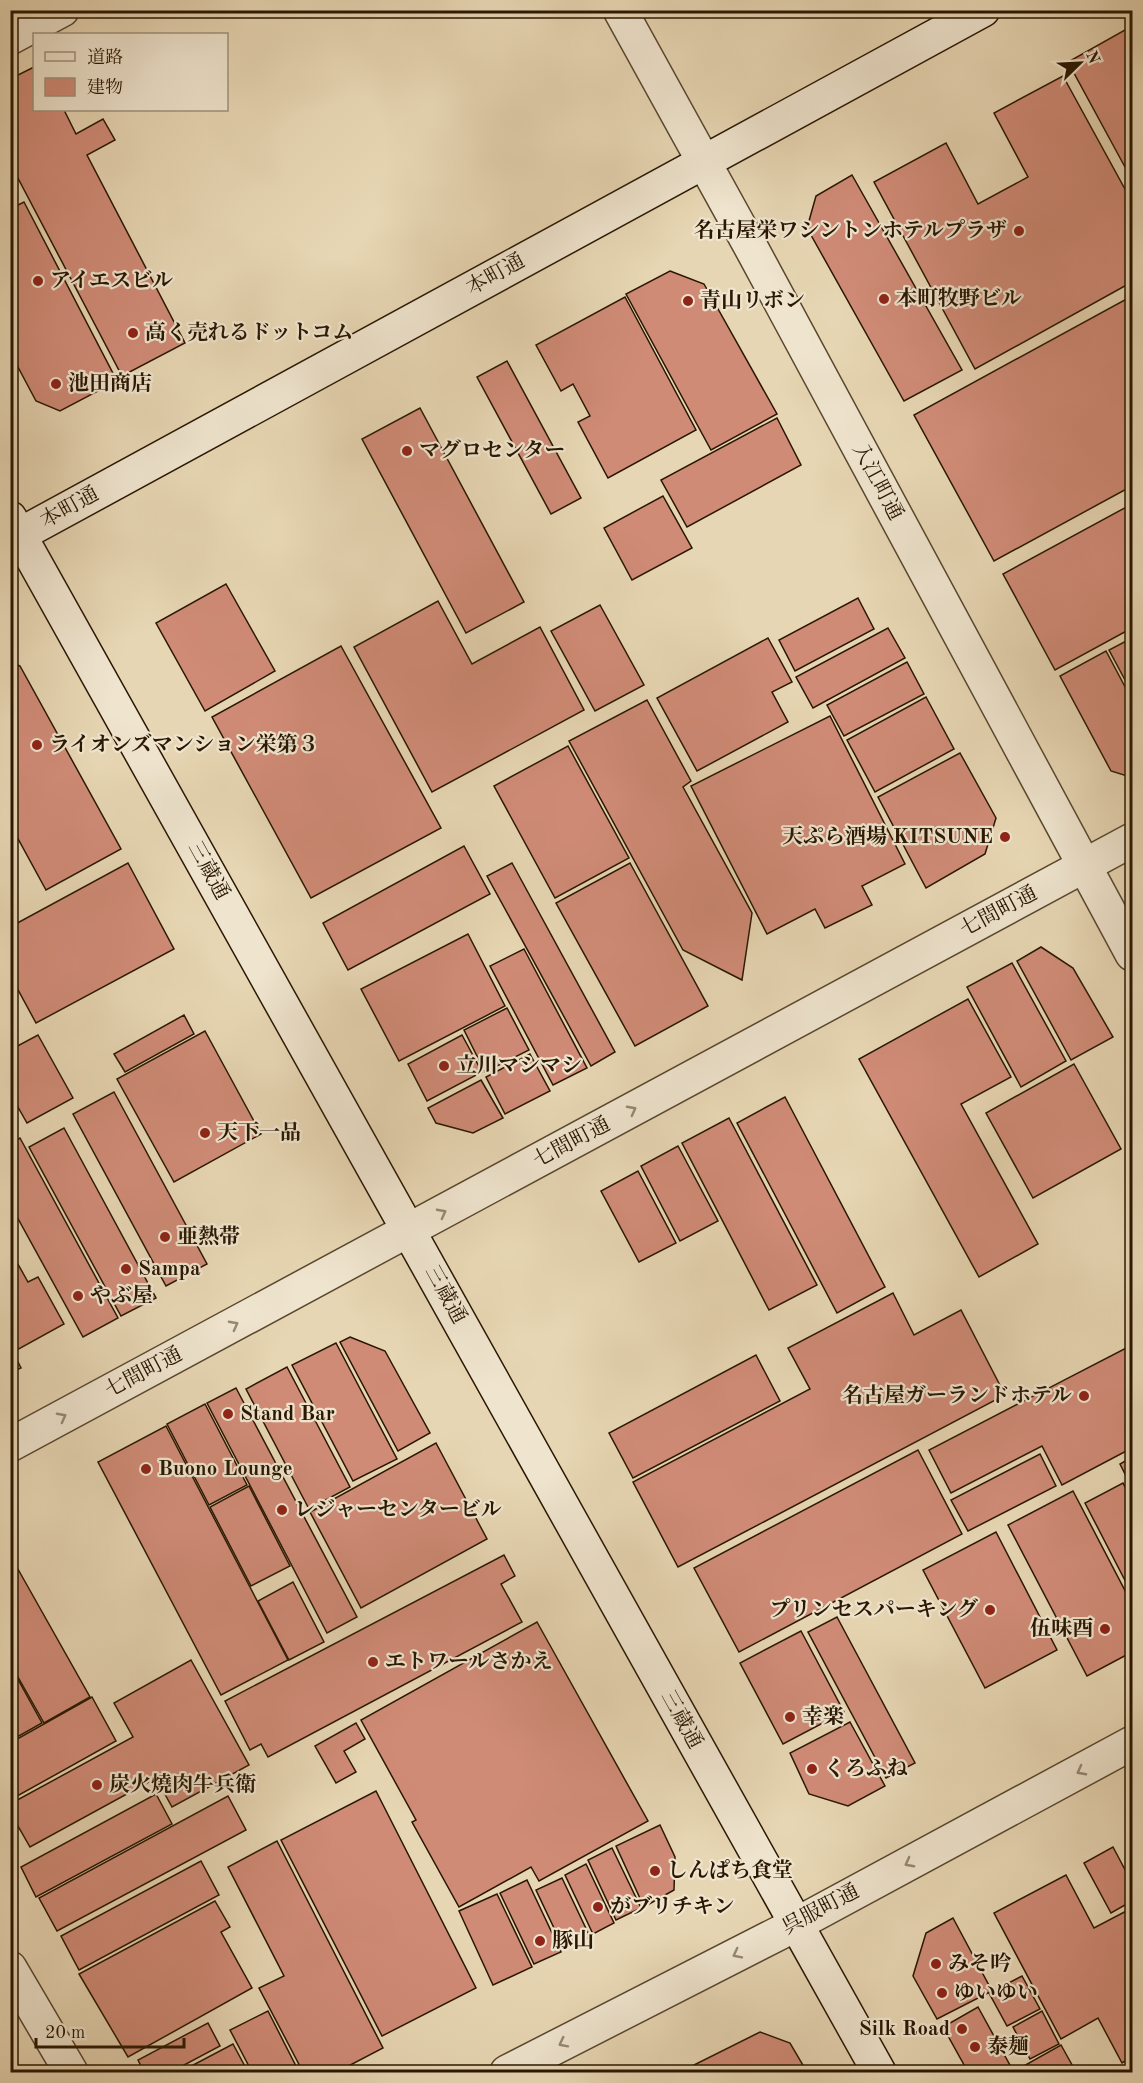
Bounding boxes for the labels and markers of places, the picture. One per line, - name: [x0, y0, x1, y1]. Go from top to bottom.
- place label: 名古屋栄ワシントンホテルプラザ: [694, 219, 1007, 242]
- marker: 名古屋栄ワシントンホテルプラザ: [1012, 224, 1026, 238]
- place label: アイエスビル: [50, 270, 173, 292]
- marker: アイエスビル: [31, 274, 45, 288]
- place label: 本町牧野ビル: [896, 287, 1022, 310]
- place label: 青山リボン: [700, 289, 805, 312]
- marker: 本町牧野ビル: [877, 292, 891, 306]
- marker: 青山リボン: [681, 294, 695, 308]
- place label: 高く売れるドットコム: [145, 321, 353, 344]
- marker: 高く売れるドットコム: [126, 326, 140, 340]
- place label: 池田商店: [68, 371, 152, 395]
- marker: 池田商店: [49, 377, 63, 391]
- place label: マグロセンター: [419, 439, 565, 462]
- marker: マグロセンター: [400, 444, 414, 458]
- place label: ライオンズマンション栄第３: [49, 733, 319, 756]
- marker: ライオンズマンション栄第３: [30, 738, 44, 752]
- place label: 天ぷら酒場 KITSUNE: [782, 825, 993, 848]
- marker: 天ぷら酒場 KITSUNE: [998, 830, 1012, 844]
- place label: 立川マシマシ: [456, 1054, 582, 1077]
- marker: 立川マシマシ: [437, 1059, 451, 1073]
- place label: 天下一品: [217, 1121, 301, 1144]
- marker: 天下一品: [198, 1126, 212, 1140]
- place label: 亜熱帯: [177, 1225, 240, 1248]
- marker: 亜熱帯: [158, 1230, 172, 1244]
- place label: Sampa: [138, 1259, 201, 1280]
- marker: Sampa: [119, 1262, 133, 1276]
- place label: やぶ屋: [90, 1284, 153, 1307]
- marker: やぶ屋: [71, 1289, 85, 1303]
- place label: 名古屋ガーランドホテル: [842, 1384, 1072, 1407]
- marker: 名古屋ガーランドホテル: [1077, 1389, 1091, 1403]
- place label: Stand Bar: [240, 1404, 335, 1425]
- marker: Stand Bar: [221, 1407, 235, 1421]
- place label: Buono Lounge: [158, 1459, 293, 1480]
- marker: Buono Lounge: [139, 1462, 153, 1476]
- place label: レジャーセンタービル: [294, 1498, 502, 1521]
- marker: レジャーセンタービル: [275, 1503, 289, 1517]
- place label: プリンセスパーキング: [769, 1598, 978, 1621]
- marker: プリンセスパーキング: [983, 1603, 997, 1617]
- place label: 伍味酉: [1030, 1616, 1093, 1640]
- marker: 伍味酉: [1098, 1622, 1112, 1636]
- place label: エトワールさかえ: [385, 1650, 553, 1673]
- marker: エトワールさかえ: [366, 1655, 380, 1669]
- place label: 幸楽: [802, 1705, 844, 1728]
- marker: 幸楽: [783, 1710, 797, 1724]
- place label: くろふね: [824, 1757, 908, 1780]
- marker: くろふね: [805, 1762, 819, 1776]
- place label: 炭火燒肉牛兵衛: [109, 1773, 256, 1796]
- marker: 炭火燒肉牛兵衛: [90, 1778, 104, 1792]
- place label: しんぱち食堂: [667, 1859, 793, 1882]
- marker: しんぱち食堂: [648, 1864, 662, 1878]
- place label: がブリチキン: [610, 1895, 735, 1918]
- marker: がブリチキン: [591, 1900, 605, 1914]
- place label: 豚山: [552, 1929, 594, 1952]
- marker: 豚山: [533, 1934, 547, 1948]
- place label: みそ吟: [948, 1952, 1012, 1975]
- marker: みそ吟: [929, 1957, 943, 1971]
- place label: ゆいゆい: [954, 1982, 1038, 2004]
- marker: ゆいゆい: [935, 1986, 949, 2000]
- place label: Silk Road: [859, 2019, 950, 2040]
- marker: Silk Road: [955, 2022, 969, 2036]
- place label: 泰麺: [987, 2034, 1029, 2058]
- marker: 泰麺: [968, 2040, 982, 2054]

